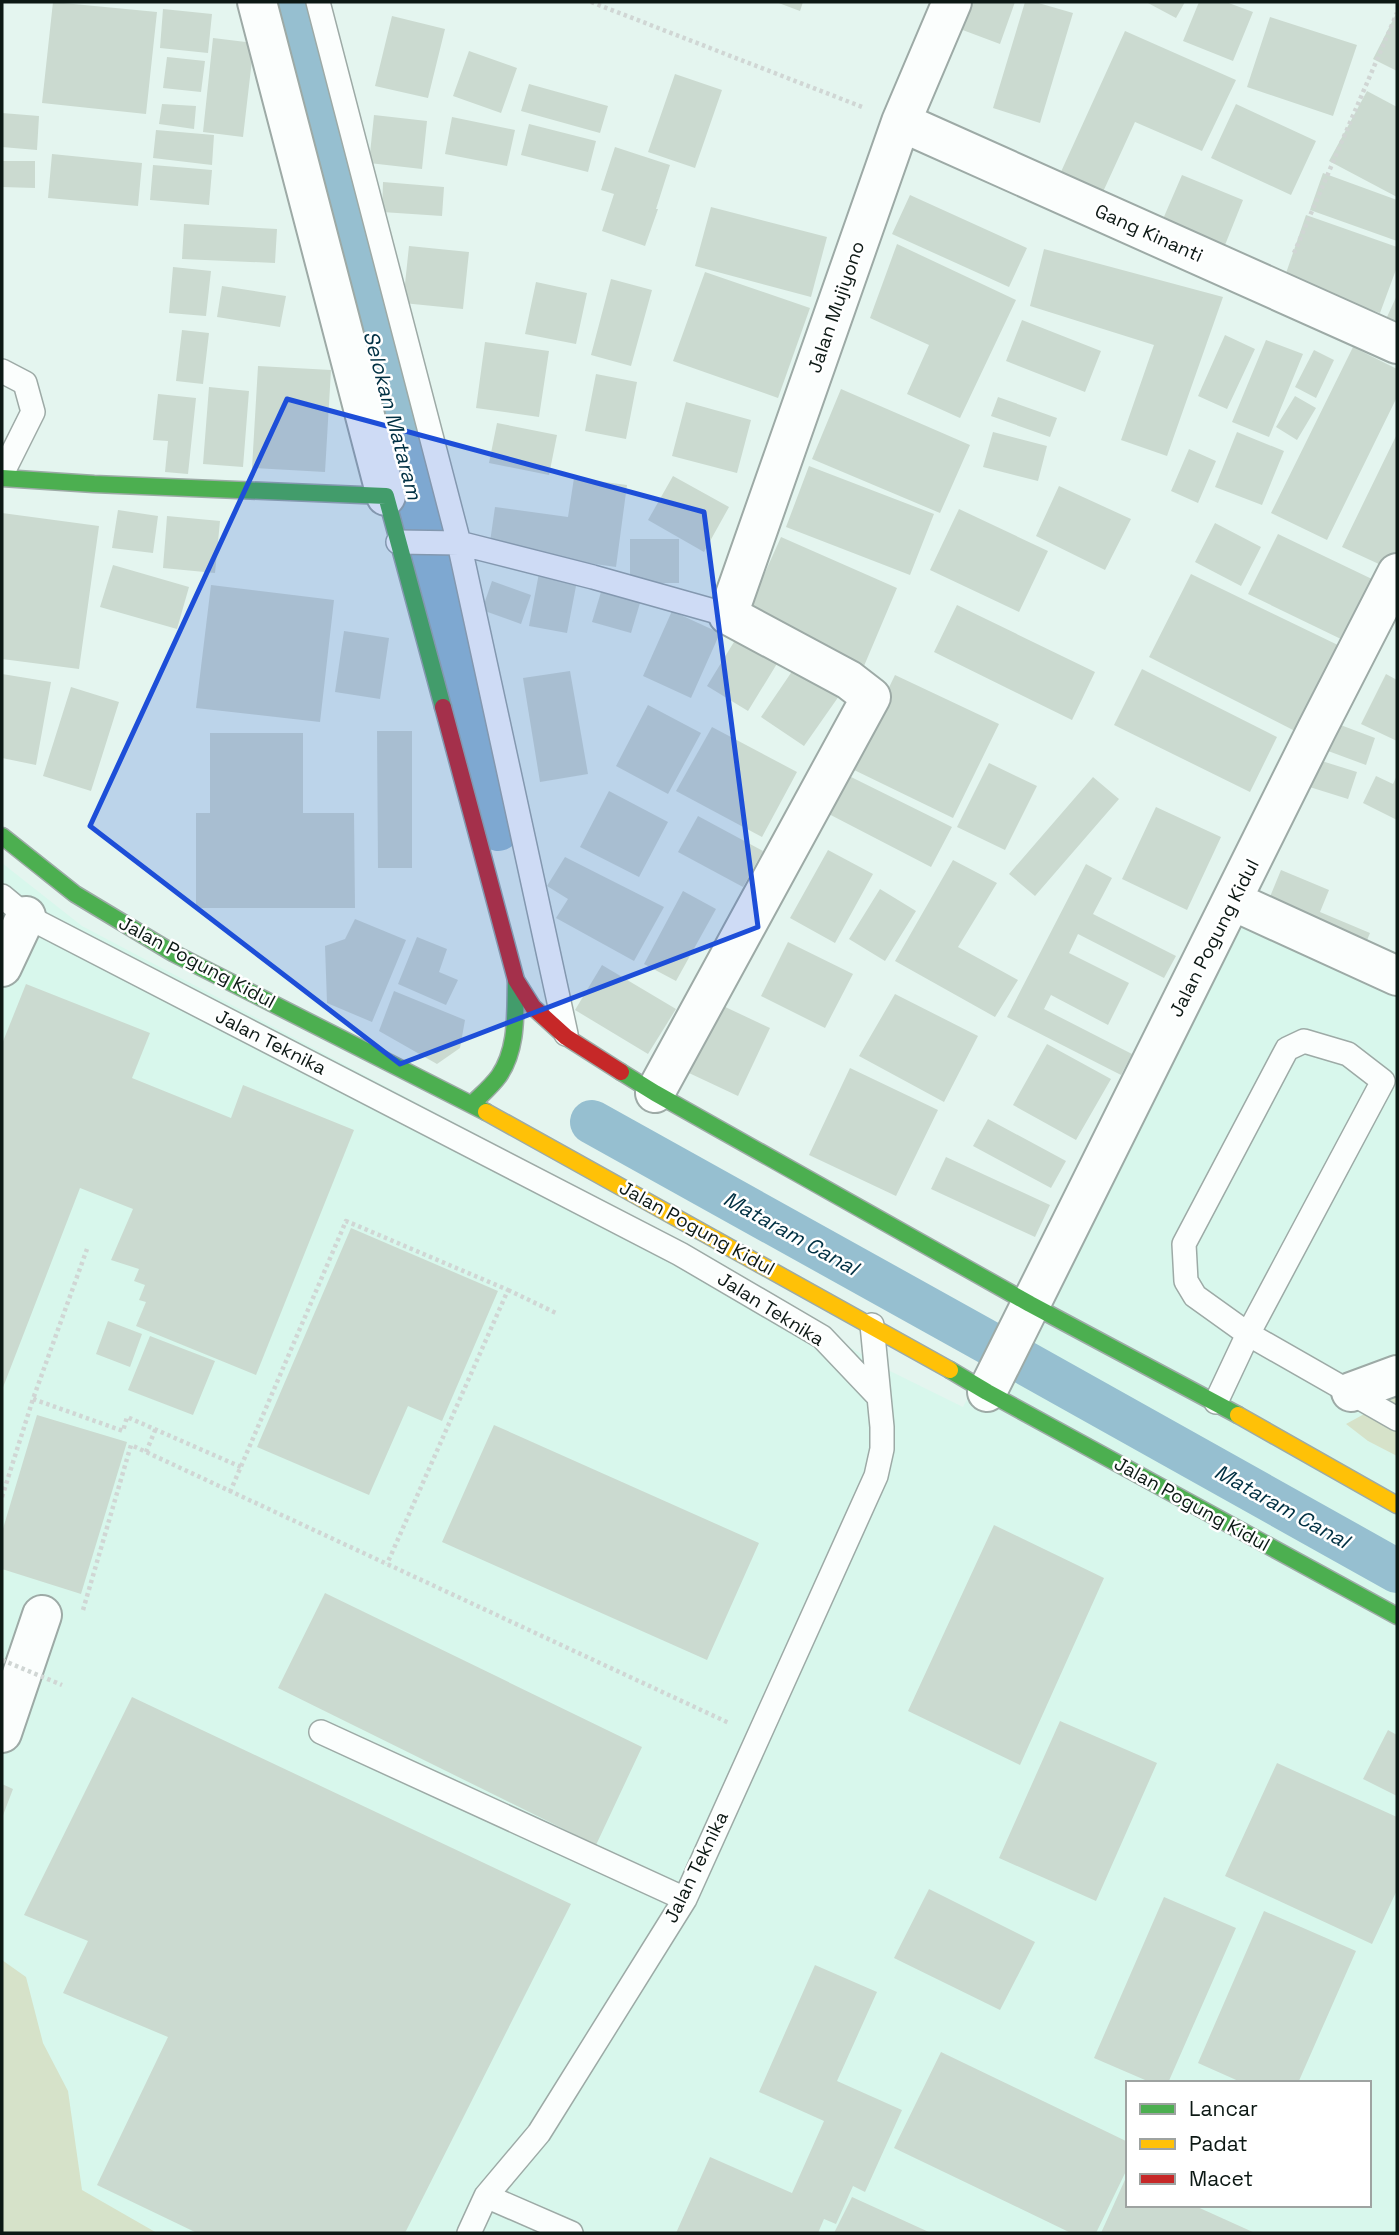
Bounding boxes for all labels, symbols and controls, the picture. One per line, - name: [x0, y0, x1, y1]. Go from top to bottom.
- street label: Gang Kinanti: [1091, 198, 1207, 268]
- street label: Jalan Mujiyono: [802, 238, 870, 376]
- water label: Selokan Mataram: [357, 328, 429, 503]
- street label: Jalan Pogung Kidul: [1163, 855, 1265, 1021]
- street label: Jalan Pogung Kidul: [114, 910, 280, 1014]
- street label: Jalan Teknika: [211, 1003, 331, 1081]
- street label: Jalan Pogung Kidul: [615, 1175, 779, 1281]
- water label: Mataram Canal: [719, 1185, 866, 1283]
- street label: Jalan Teknika: [713, 1266, 829, 1352]
- street label: Jalan Pogung Kidul: [1110, 1451, 1274, 1557]
- water label: Mataram Canal: [1210, 1458, 1357, 1556]
- street label: Jalan Teknika: [658, 1807, 734, 1927]
- legend: [1126, 2081, 1371, 2207]
- text: Lancar: [1189, 2095, 1258, 2122]
- text: Padat: [1189, 2130, 1248, 2157]
- text: Macet: [1189, 2165, 1253, 2192]

